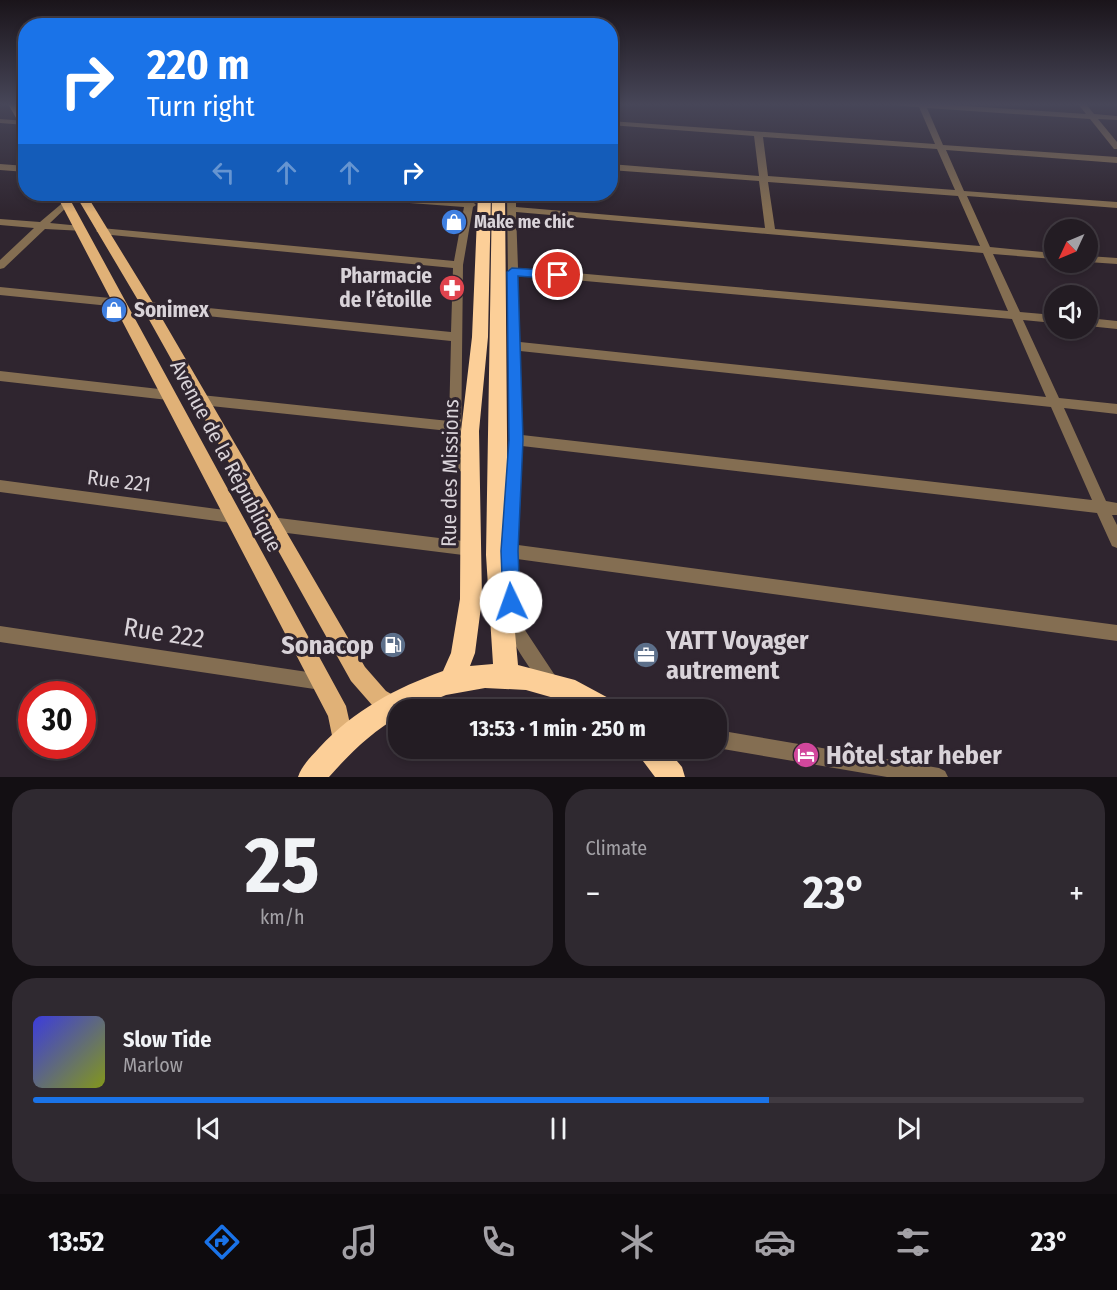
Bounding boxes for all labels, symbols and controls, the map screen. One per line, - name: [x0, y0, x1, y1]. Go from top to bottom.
- text: 220 m: [147, 40, 250, 90]
- icon: right: [48, 42, 126, 120]
- text: Turn right: [147, 91, 255, 123]
- icon: left: [207, 156, 240, 189]
- icon: ahead: [270, 156, 303, 189]
- icon: ahead: [333, 156, 366, 189]
- icon: right: [396, 156, 429, 189]
- shop icon: Make me chic: [439, 207, 469, 237]
- place label: Make me chic: [474, 211, 574, 233]
- north arrow: [1044, 219, 1098, 273]
- map controls: [1044, 219, 1098, 339]
- pin: [532, 249, 583, 300]
- icon: arrive: [541, 258, 574, 291]
- place label: Pharmacie de l’étoille: [339, 263, 432, 313]
- pharmacy icon: Pharmacie de l’étoille: [437, 273, 467, 303]
- button: sound: [1044, 285, 1098, 339]
- shop icon: Sonimex: [99, 295, 129, 325]
- place label: Sonimex: [134, 297, 210, 323]
- street label: Avenue de la République: [164, 356, 288, 556]
- street label: Rue des Missions: [436, 399, 464, 547]
- street label: Rue 221: [86, 464, 152, 498]
- position arrow: [479, 570, 543, 634]
- street label: Rue 222: [122, 611, 206, 655]
- place label: YATT Voyager autrement: [665, 625, 809, 686]
- place label: Sonacop: [281, 630, 374, 661]
- fuel station icon: Sonacop: [378, 630, 408, 660]
- office icon: YATT Voyager autrement: [631, 640, 661, 670]
- speed limit sign: 30: [18, 681, 96, 759]
- text: 13:53 · 1 min · 250 m: [469, 715, 646, 742]
- hotel icon: Hôtel star heber: [791, 740, 821, 770]
- place label: Hôtel star heber: [826, 740, 1002, 771]
- text: 25: [245, 819, 319, 913]
- text: Climate: [586, 836, 647, 860]
- text: 23°: [803, 866, 866, 920]
- text: −: [586, 874, 600, 914]
- text: +: [1069, 874, 1084, 914]
- text: km/h: [260, 905, 305, 929]
- text: Slow Tide: [123, 1026, 211, 1053]
- text: Marlow: [123, 1053, 183, 1077]
- icon: previous: [192, 1112, 225, 1145]
- icon: pause: [542, 1112, 575, 1145]
- icon: next: [892, 1112, 925, 1145]
- icon: directions: [201, 1221, 243, 1263]
- icon: music: [339, 1221, 381, 1263]
- icon: phone: [477, 1221, 519, 1263]
- icon: climate: [616, 1221, 658, 1263]
- icon: car: [754, 1221, 796, 1263]
- icon: filters: [892, 1221, 934, 1263]
- text: 13:52: [48, 1226, 104, 1258]
- text: 23°: [1031, 1226, 1069, 1258]

